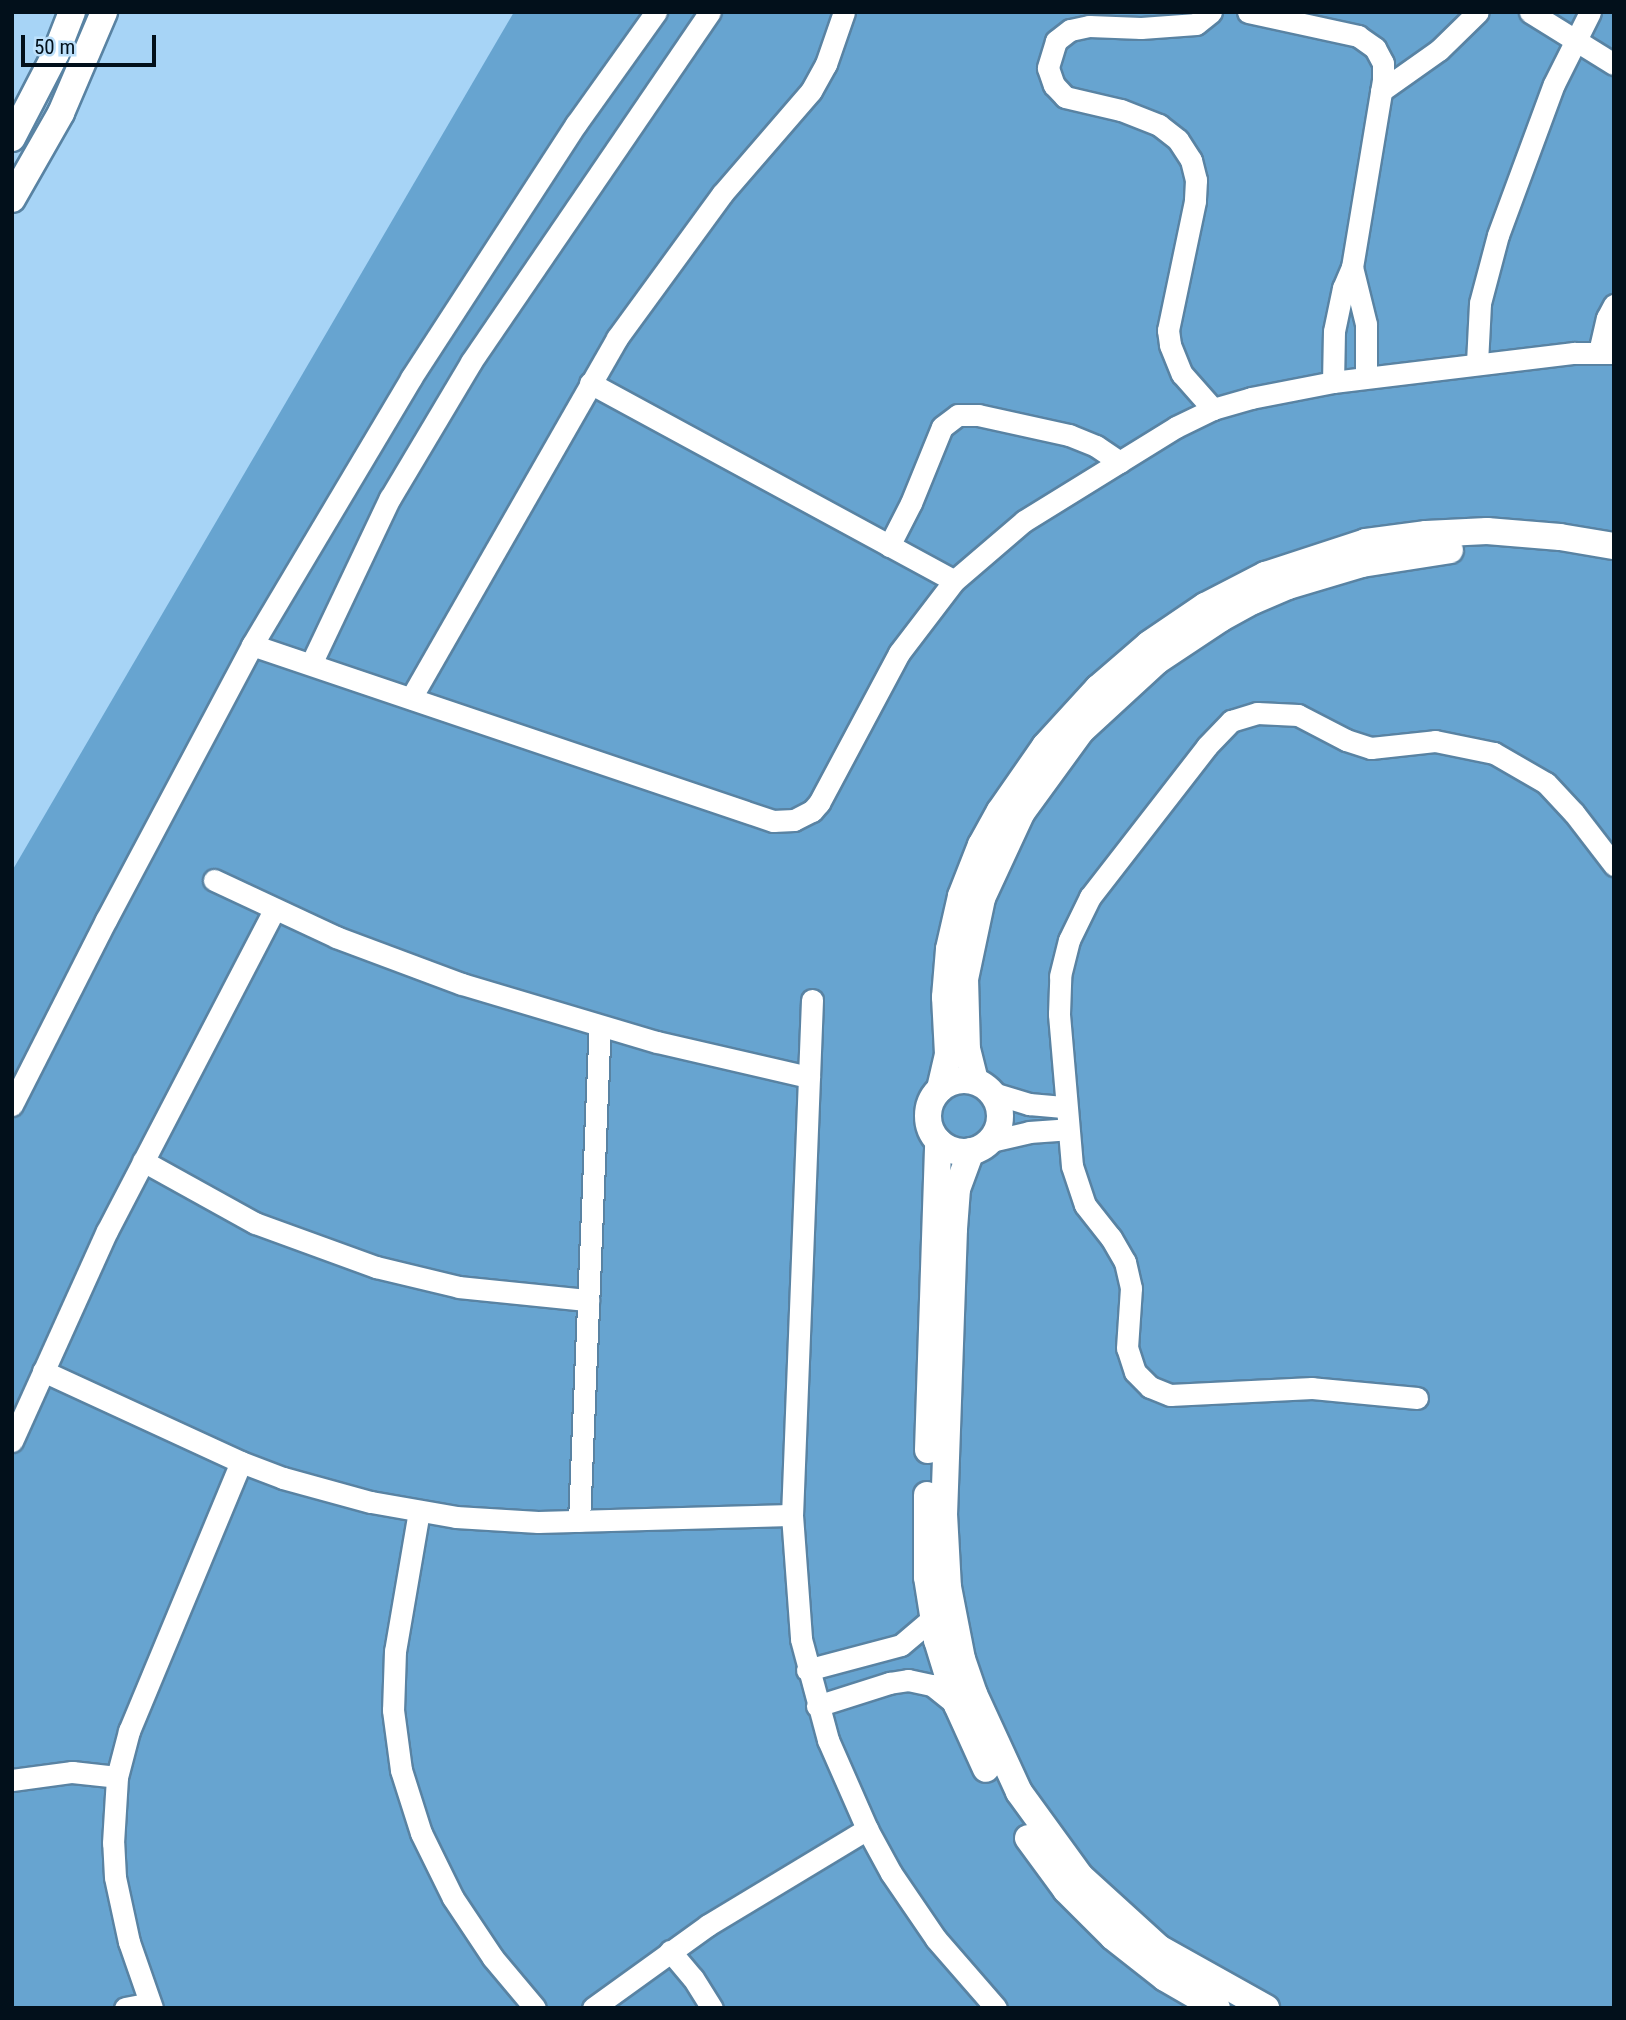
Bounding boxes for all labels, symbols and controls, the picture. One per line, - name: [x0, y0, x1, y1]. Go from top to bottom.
- scale bar: [24, 21, 159, 65]
- text: 50 m: [34, 35, 75, 59]

